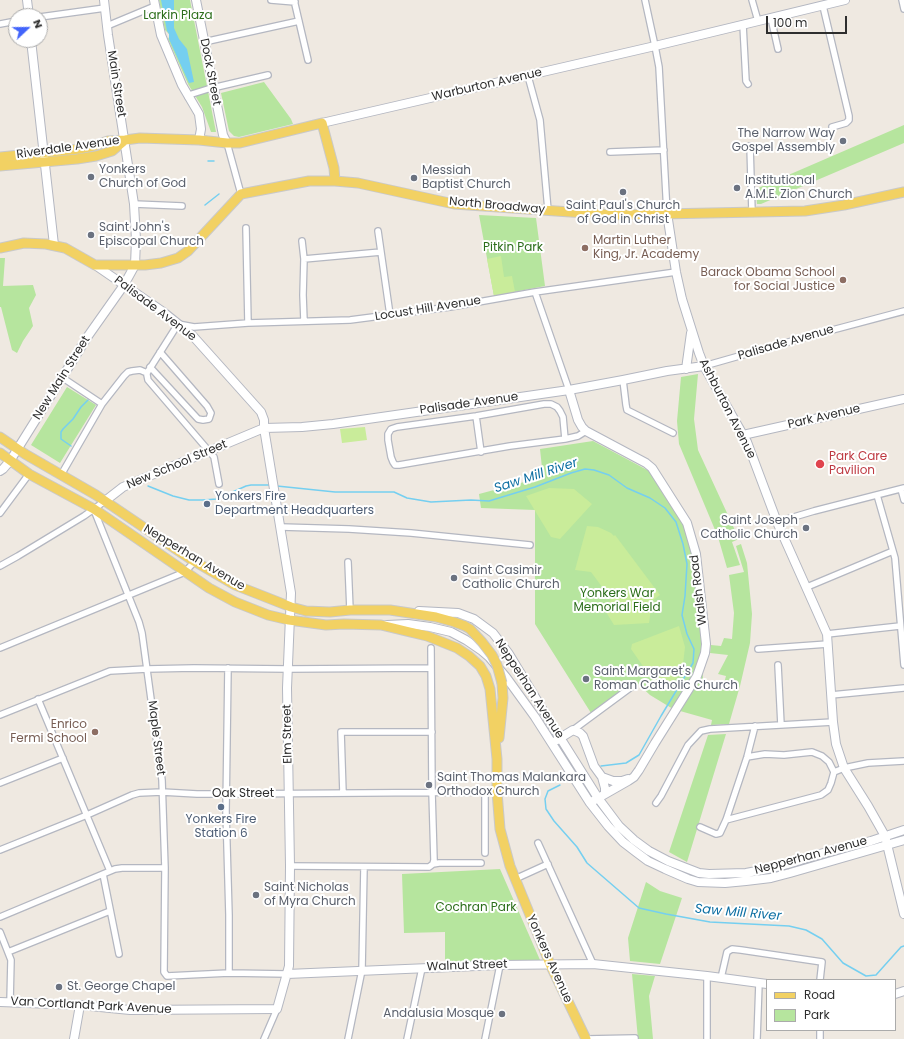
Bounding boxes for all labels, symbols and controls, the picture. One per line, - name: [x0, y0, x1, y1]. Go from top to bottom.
- north arrow: [8, 8, 48, 48]
- scale bar: [768, 8, 849, 34]
- park label: Larkin Plaza: [143, 9, 213, 23]
- text: 100 m: [773, 14, 807, 31]
- text: N: [29, 17, 47, 31]
- street label: Dock Street: [196, 37, 224, 107]
- street label: Main Street: [104, 50, 128, 118]
- street label: Warburton Avenue: [431, 65, 543, 105]
- place label: The Narrow Way Gospel Assembly: [732, 127, 835, 155]
- street label: Riverdale Avenue: [16, 134, 120, 162]
- marker: The Narrow Way Gospel Assembly: [838, 136, 848, 146]
- place label: Yonkers Church of God: [99, 163, 186, 191]
- place label: Messiah Baptist Church: [422, 164, 511, 192]
- marker: Yonkers Church of God: [86, 172, 96, 182]
- marker: Messiah Baptist Church: [409, 173, 419, 183]
- place label: Institutional A.M.E. Zion Church: [745, 174, 852, 202]
- marker: Institutional A.M.E. Zion Church: [732, 183, 742, 193]
- marker: Saint Paul's Church of God in Christ: [618, 187, 628, 197]
- street label: North Broadway: [448, 195, 546, 217]
- place label: Saint Paul's Church of God in Christ: [566, 199, 680, 227]
- place label: Saint John's Episcopal Church: [99, 221, 204, 249]
- marker: Saint John's Episcopal Church: [86, 230, 96, 240]
- place label: Martin Luther King, Jr. Academy: [593, 234, 699, 262]
- park label: Pitkin Park: [483, 241, 543, 255]
- marker: Martin Luther King, Jr. Academy: [580, 243, 590, 253]
- place label: Barack Obama School for Social Justice: [701, 266, 835, 294]
- street label: Palisade Avenue: [111, 273, 199, 345]
- marker: Barack Obama School for Social Justice: [838, 275, 848, 285]
- street label: Locust Hill Avenue: [374, 294, 482, 324]
- street label: Palisade Avenue: [736, 322, 836, 364]
- street label: New Main Street: [30, 333, 94, 423]
- street label: Ashburton Avenue: [696, 357, 758, 461]
- street label: Palisade Avenue: [419, 390, 519, 418]
- street label: Park Avenue: [786, 402, 862, 432]
- street label: New School Street: [125, 437, 229, 493]
- place label: Park Care Pavilion: [829, 450, 887, 478]
- water label: Saw Mill River: [492, 455, 580, 497]
- marker: Park Care Pavilion: [814, 458, 826, 470]
- place label: Yonkers Fire Department Headquarters: [215, 490, 374, 518]
- marker: Yonkers Fire Department Headquarters: [202, 499, 212, 509]
- place label: Saint Joseph Catholic Church: [700, 514, 798, 542]
- street label: Nepperhan Avenue: [141, 522, 247, 594]
- marker: Saint Joseph Catholic Church: [801, 523, 811, 533]
- street label: Walsh Road: [688, 554, 710, 626]
- place label: Saint Casimir Catholic Church: [462, 564, 560, 592]
- marker: Saint Casimir Catholic Church: [449, 573, 459, 583]
- park label: Yonkers War Memorial Field: [573, 587, 661, 615]
- street label: Nepperhan Avenue: [491, 637, 567, 741]
- place label: Saint Margaret's Roman Catholic Church: [594, 665, 738, 693]
- marker: Saint Margaret's Roman Catholic Church: [581, 674, 591, 684]
- street label: Maple Street: [144, 700, 168, 776]
- street label: Elm Street: [280, 704, 296, 764]
- place label: Enrico Fermi School: [10, 718, 87, 746]
- marker: Enrico Fermi School: [90, 727, 100, 737]
- place label: Saint Thomas Malankara Orthodox Church: [437, 771, 586, 799]
- marker: Saint Thomas Malankara Orthodox Church: [424, 780, 434, 790]
- street label: Oak Street: [212, 787, 274, 801]
- marker: Yonkers Fire Station 6: [216, 802, 226, 812]
- place label: Yonkers Fire Station 6: [186, 813, 256, 841]
- street label: Nepperhan Avenue: [753, 834, 869, 878]
- place label: Saint Nicholas of Myra Church: [264, 881, 356, 909]
- marker: Saint Nicholas of Myra Church: [251, 890, 261, 900]
- park label: Cochran Park: [435, 901, 517, 915]
- water label: Saw Mill River: [694, 901, 782, 925]
- street label: Yonkers Avenue: [523, 913, 575, 1005]
- street label: Walnut Street: [426, 957, 508, 975]
- legend: [766, 979, 896, 1031]
- place label: St. George Chapel: [67, 980, 175, 994]
- marker: St. George Chapel: [54, 982, 64, 992]
- text: Road: [804, 986, 835, 1003]
- street label: Van Cortlandt Park Avenue: [10, 995, 172, 1017]
- text: Park: [804, 1006, 830, 1023]
- place label: Andalusia Mosque: [383, 1007, 494, 1021]
- marker: Andalusia Mosque: [497, 1009, 507, 1019]

